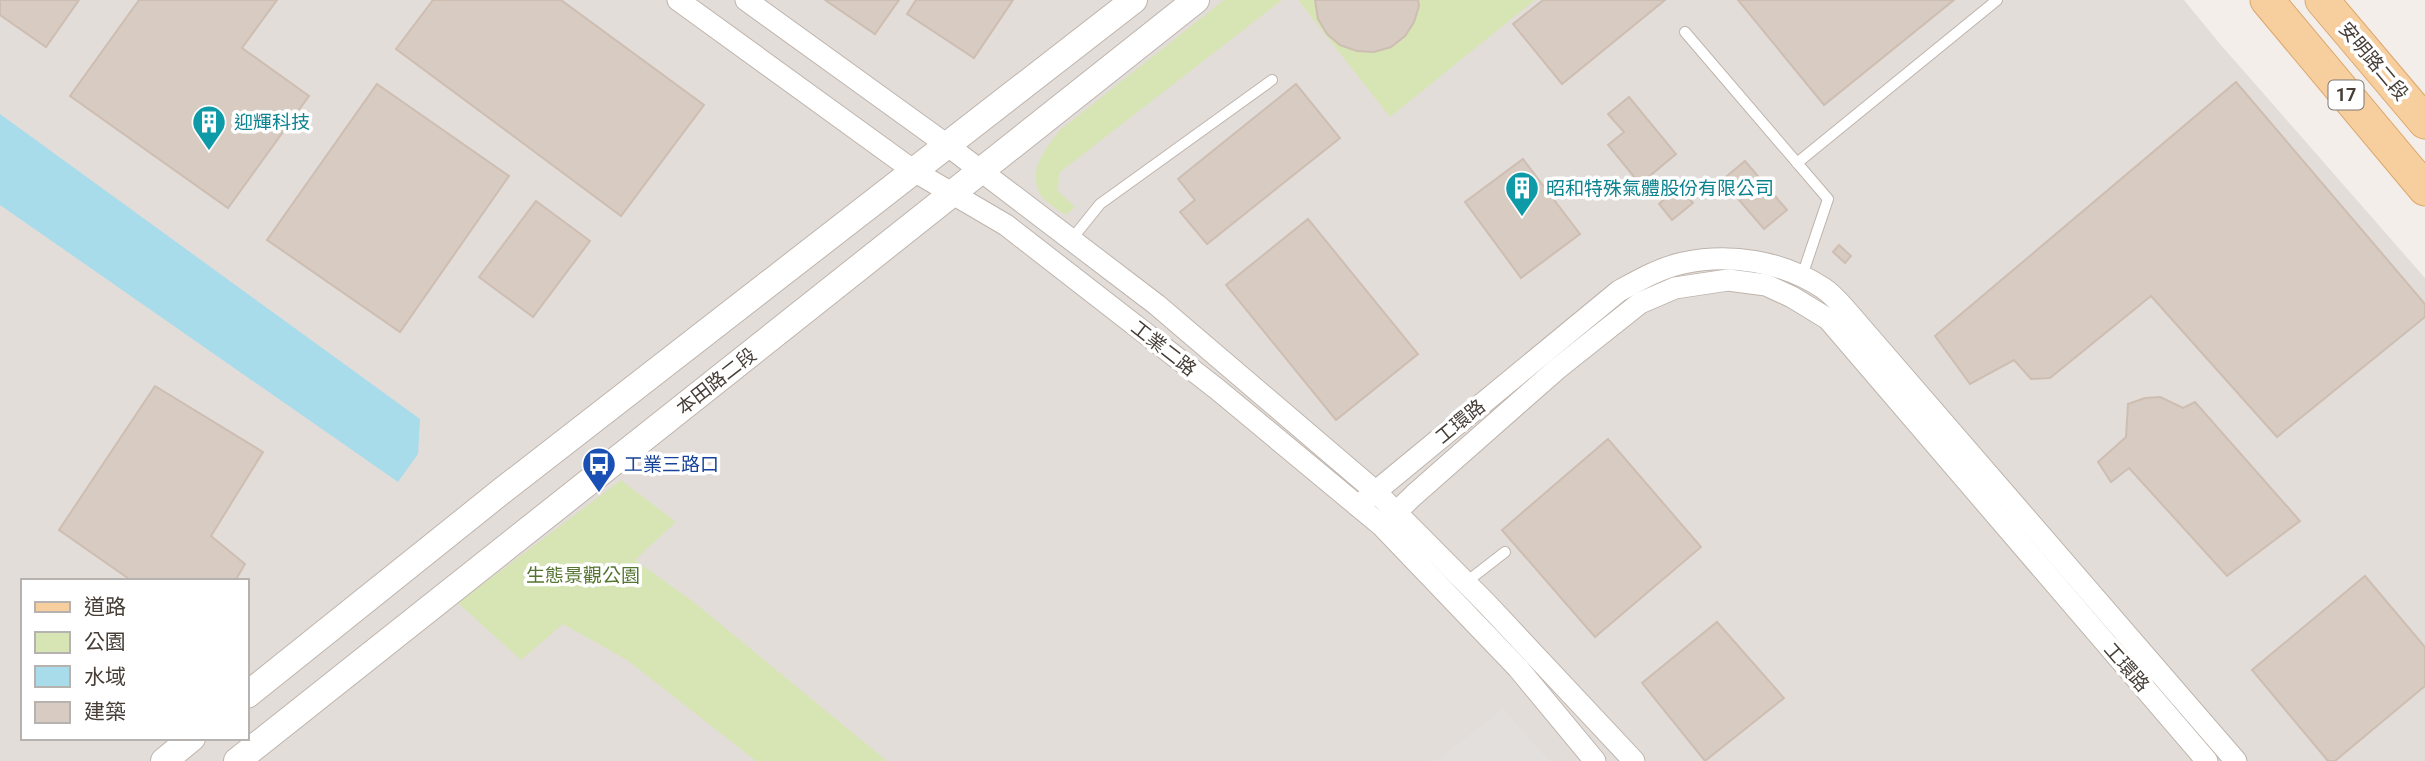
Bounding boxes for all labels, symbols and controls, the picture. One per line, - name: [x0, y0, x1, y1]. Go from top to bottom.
- street label: 安明路二段: [2334, 18, 2413, 105]
- road number: 17: [2328, 80, 2364, 110]
- building icon: 迎輝科技: [190, 103, 228, 152]
- place label: 迎輝科技: [234, 111, 310, 134]
- building icon: 昭和特殊氣體股份有限公司: [1503, 169, 1541, 218]
- place label: 昭和特殊氣體股份有限公司: [1546, 177, 1774, 200]
- street label: 工業二路: [1127, 316, 1201, 381]
- street label: 本田路二段: [672, 343, 761, 420]
- street label: 工環路: [1431, 395, 1490, 448]
- bus stop icon: 工業三路口: [580, 445, 618, 494]
- place label: 工業三路口: [624, 453, 719, 476]
- park label: 生態景觀公園: [526, 564, 640, 587]
- legend: [21, 579, 248, 740]
- text: 道路: [84, 595, 126, 619]
- text: 公園: [84, 630, 126, 654]
- street label: 工環路: [2099, 638, 2154, 696]
- text: 水域: [84, 665, 126, 689]
- text: 建築: [84, 700, 126, 724]

